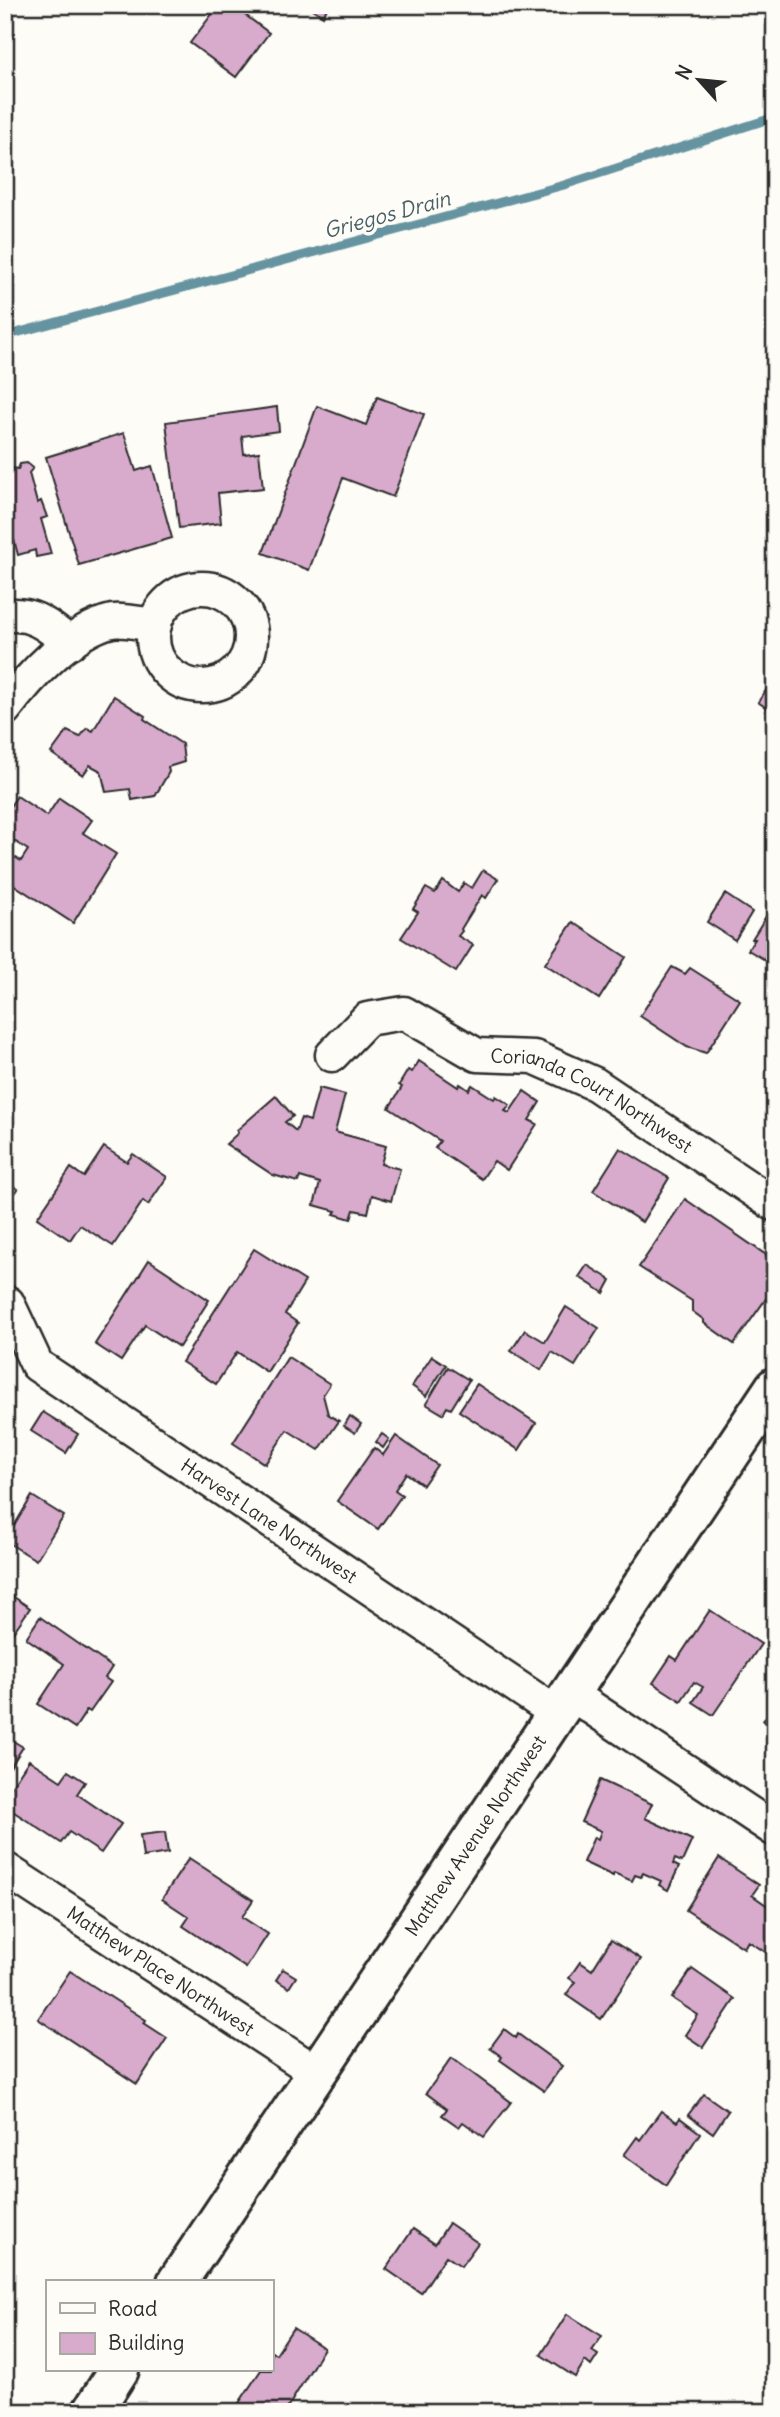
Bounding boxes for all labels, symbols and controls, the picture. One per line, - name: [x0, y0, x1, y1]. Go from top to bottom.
- north arrow: [664, 46, 734, 116]
- text: N: [670, 61, 698, 84]
- water label: Griegos Drain: [321, 184, 454, 244]
- street label: Corianda Court Northwest: [490, 1043, 697, 1158]
- street label: Harvest Lane Northwest: [177, 1453, 362, 1588]
- street label: Matthew Avenue Northwest: [400, 1730, 551, 1941]
- street label: Matthew Place Northwest: [62, 1901, 259, 2041]
- legend: [46, 2280, 273, 2372]
- text: Road: [108, 2295, 157, 2322]
- text: Building: [108, 2329, 184, 2356]

